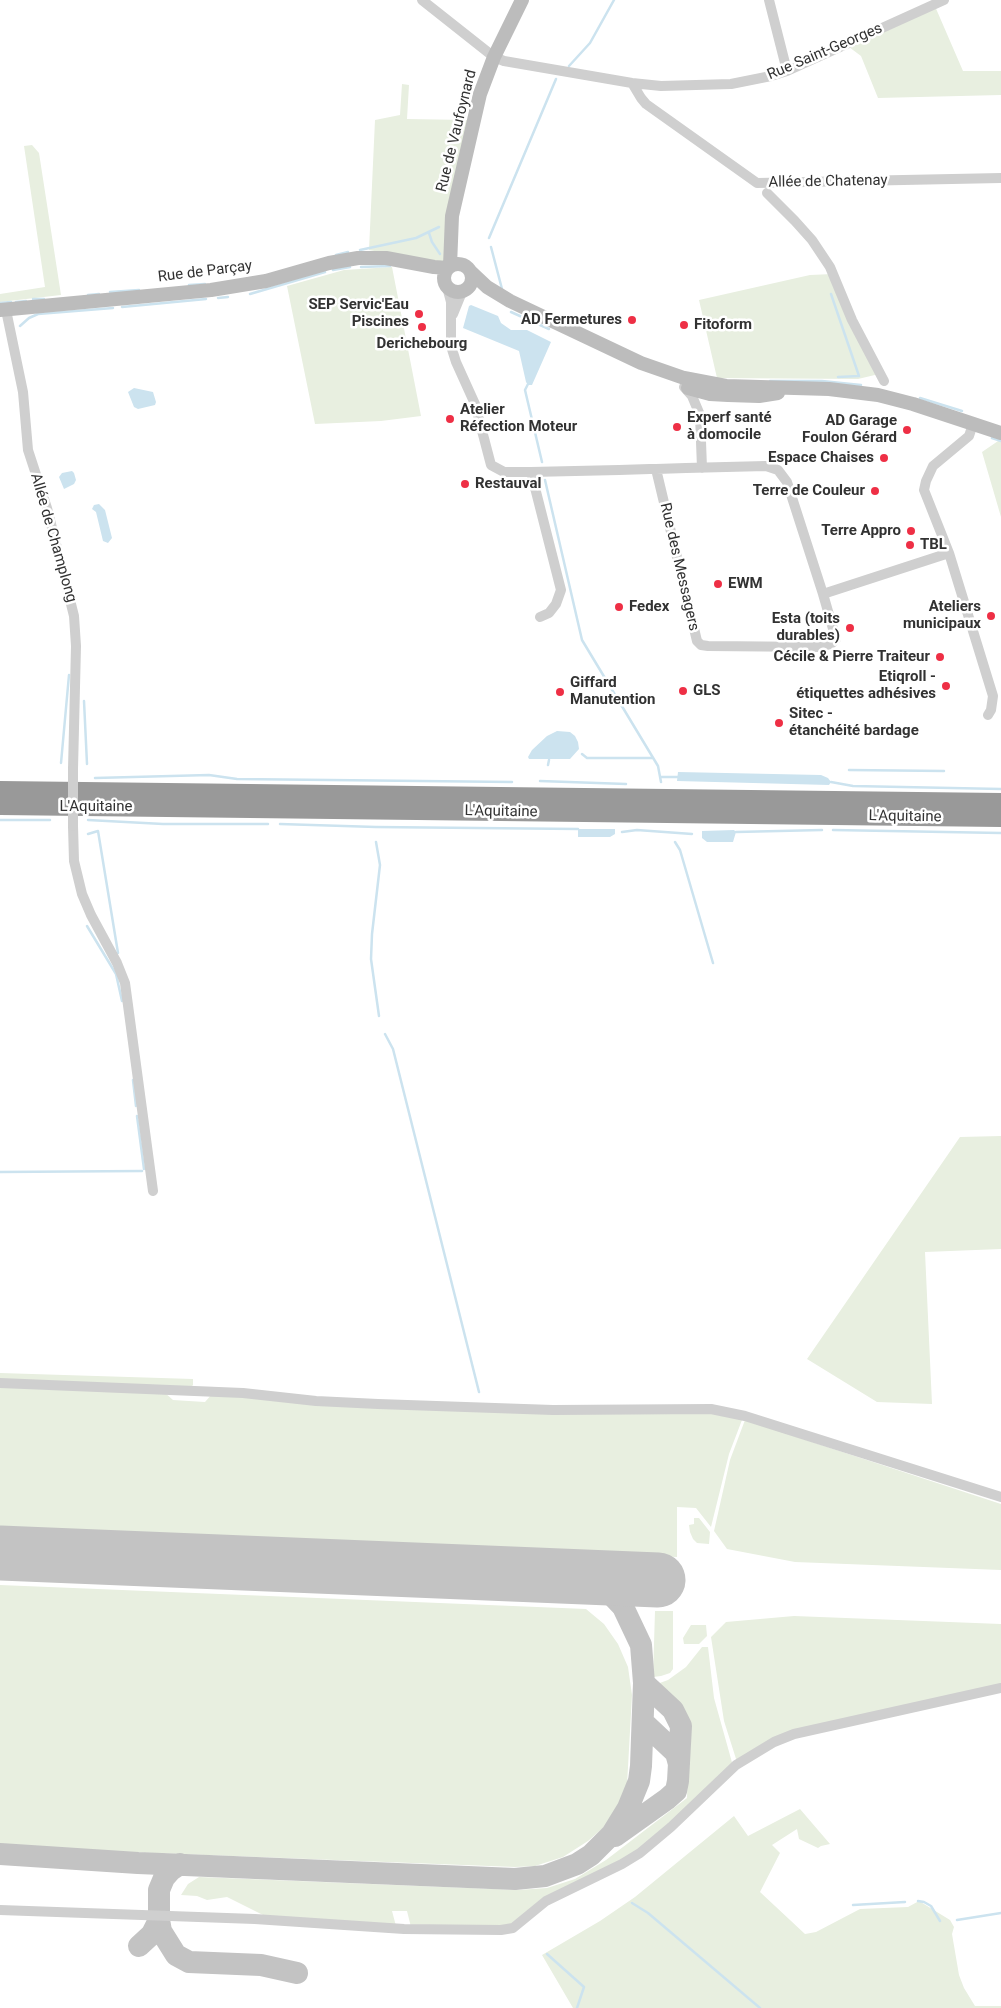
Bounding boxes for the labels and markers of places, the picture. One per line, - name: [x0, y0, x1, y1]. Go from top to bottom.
- place label: SEP Servic'Eau Piscines: [308, 296, 409, 331]
- marker: SEP Servic'Eau Piscines: [413, 308, 425, 320]
- place label: AD Fermetures: [521, 311, 622, 329]
- marker: AD Fermetures: [626, 314, 638, 326]
- place label: Fitoform: [694, 316, 752, 334]
- marker: Fitoform: [678, 319, 690, 331]
- marker: Derichebourg: [416, 321, 428, 333]
- place label: Derichebourg: [377, 335, 467, 353]
- place label: Atelier Réfection Moteur: [460, 401, 577, 436]
- place label: Experf santé à domocile: [687, 409, 772, 444]
- place label: AD Garage Foulon Gérard: [802, 412, 897, 447]
- marker: Atelier Réfection Moteur: [444, 413, 456, 425]
- marker: Experf santé à domocile: [671, 421, 683, 433]
- marker: AD Garage Foulon Gérard: [901, 424, 913, 436]
- place label: Espace Chaises: [768, 449, 874, 467]
- marker: Espace Chaises: [878, 452, 890, 464]
- place label: Restauval: [475, 475, 541, 493]
- marker: Restauval: [459, 478, 471, 490]
- place label: Terre de Couleur: [753, 482, 865, 500]
- marker: Terre de Couleur: [869, 485, 881, 497]
- place label: Terre Appro: [821, 522, 901, 540]
- marker: Terre Appro: [905, 525, 917, 537]
- place label: TBL: [920, 536, 947, 554]
- marker: TBL: [904, 539, 916, 551]
- place label: EWM: [728, 575, 763, 593]
- marker: EWM: [712, 578, 724, 590]
- place label: Fedex: [629, 598, 669, 616]
- place label: Ateliers municipaux: [903, 598, 981, 633]
- marker: Fedex: [613, 601, 625, 613]
- place label: Esta (toits durables): [772, 610, 840, 645]
- marker: Ateliers municipaux: [985, 610, 997, 622]
- marker: Esta (toits durables): [844, 622, 856, 634]
- place label: Cécile & Pierre Traiteur: [773, 648, 930, 666]
- marker: Cécile & Pierre Traiteur: [934, 651, 946, 663]
- place label: Etiqroll - étiquettes adhésives: [796, 668, 936, 703]
- place label: Giffard Manutention: [570, 674, 655, 709]
- marker: Etiqroll - étiquettes adhésives: [940, 680, 952, 692]
- place label: GLS: [693, 682, 721, 700]
- marker: GLS: [677, 685, 689, 697]
- marker: Giffard Manutention: [554, 686, 566, 698]
- place label: Sitec - étanchéité bardage: [789, 705, 919, 740]
- marker: Sitec - étanchéité bardage: [773, 717, 785, 729]

